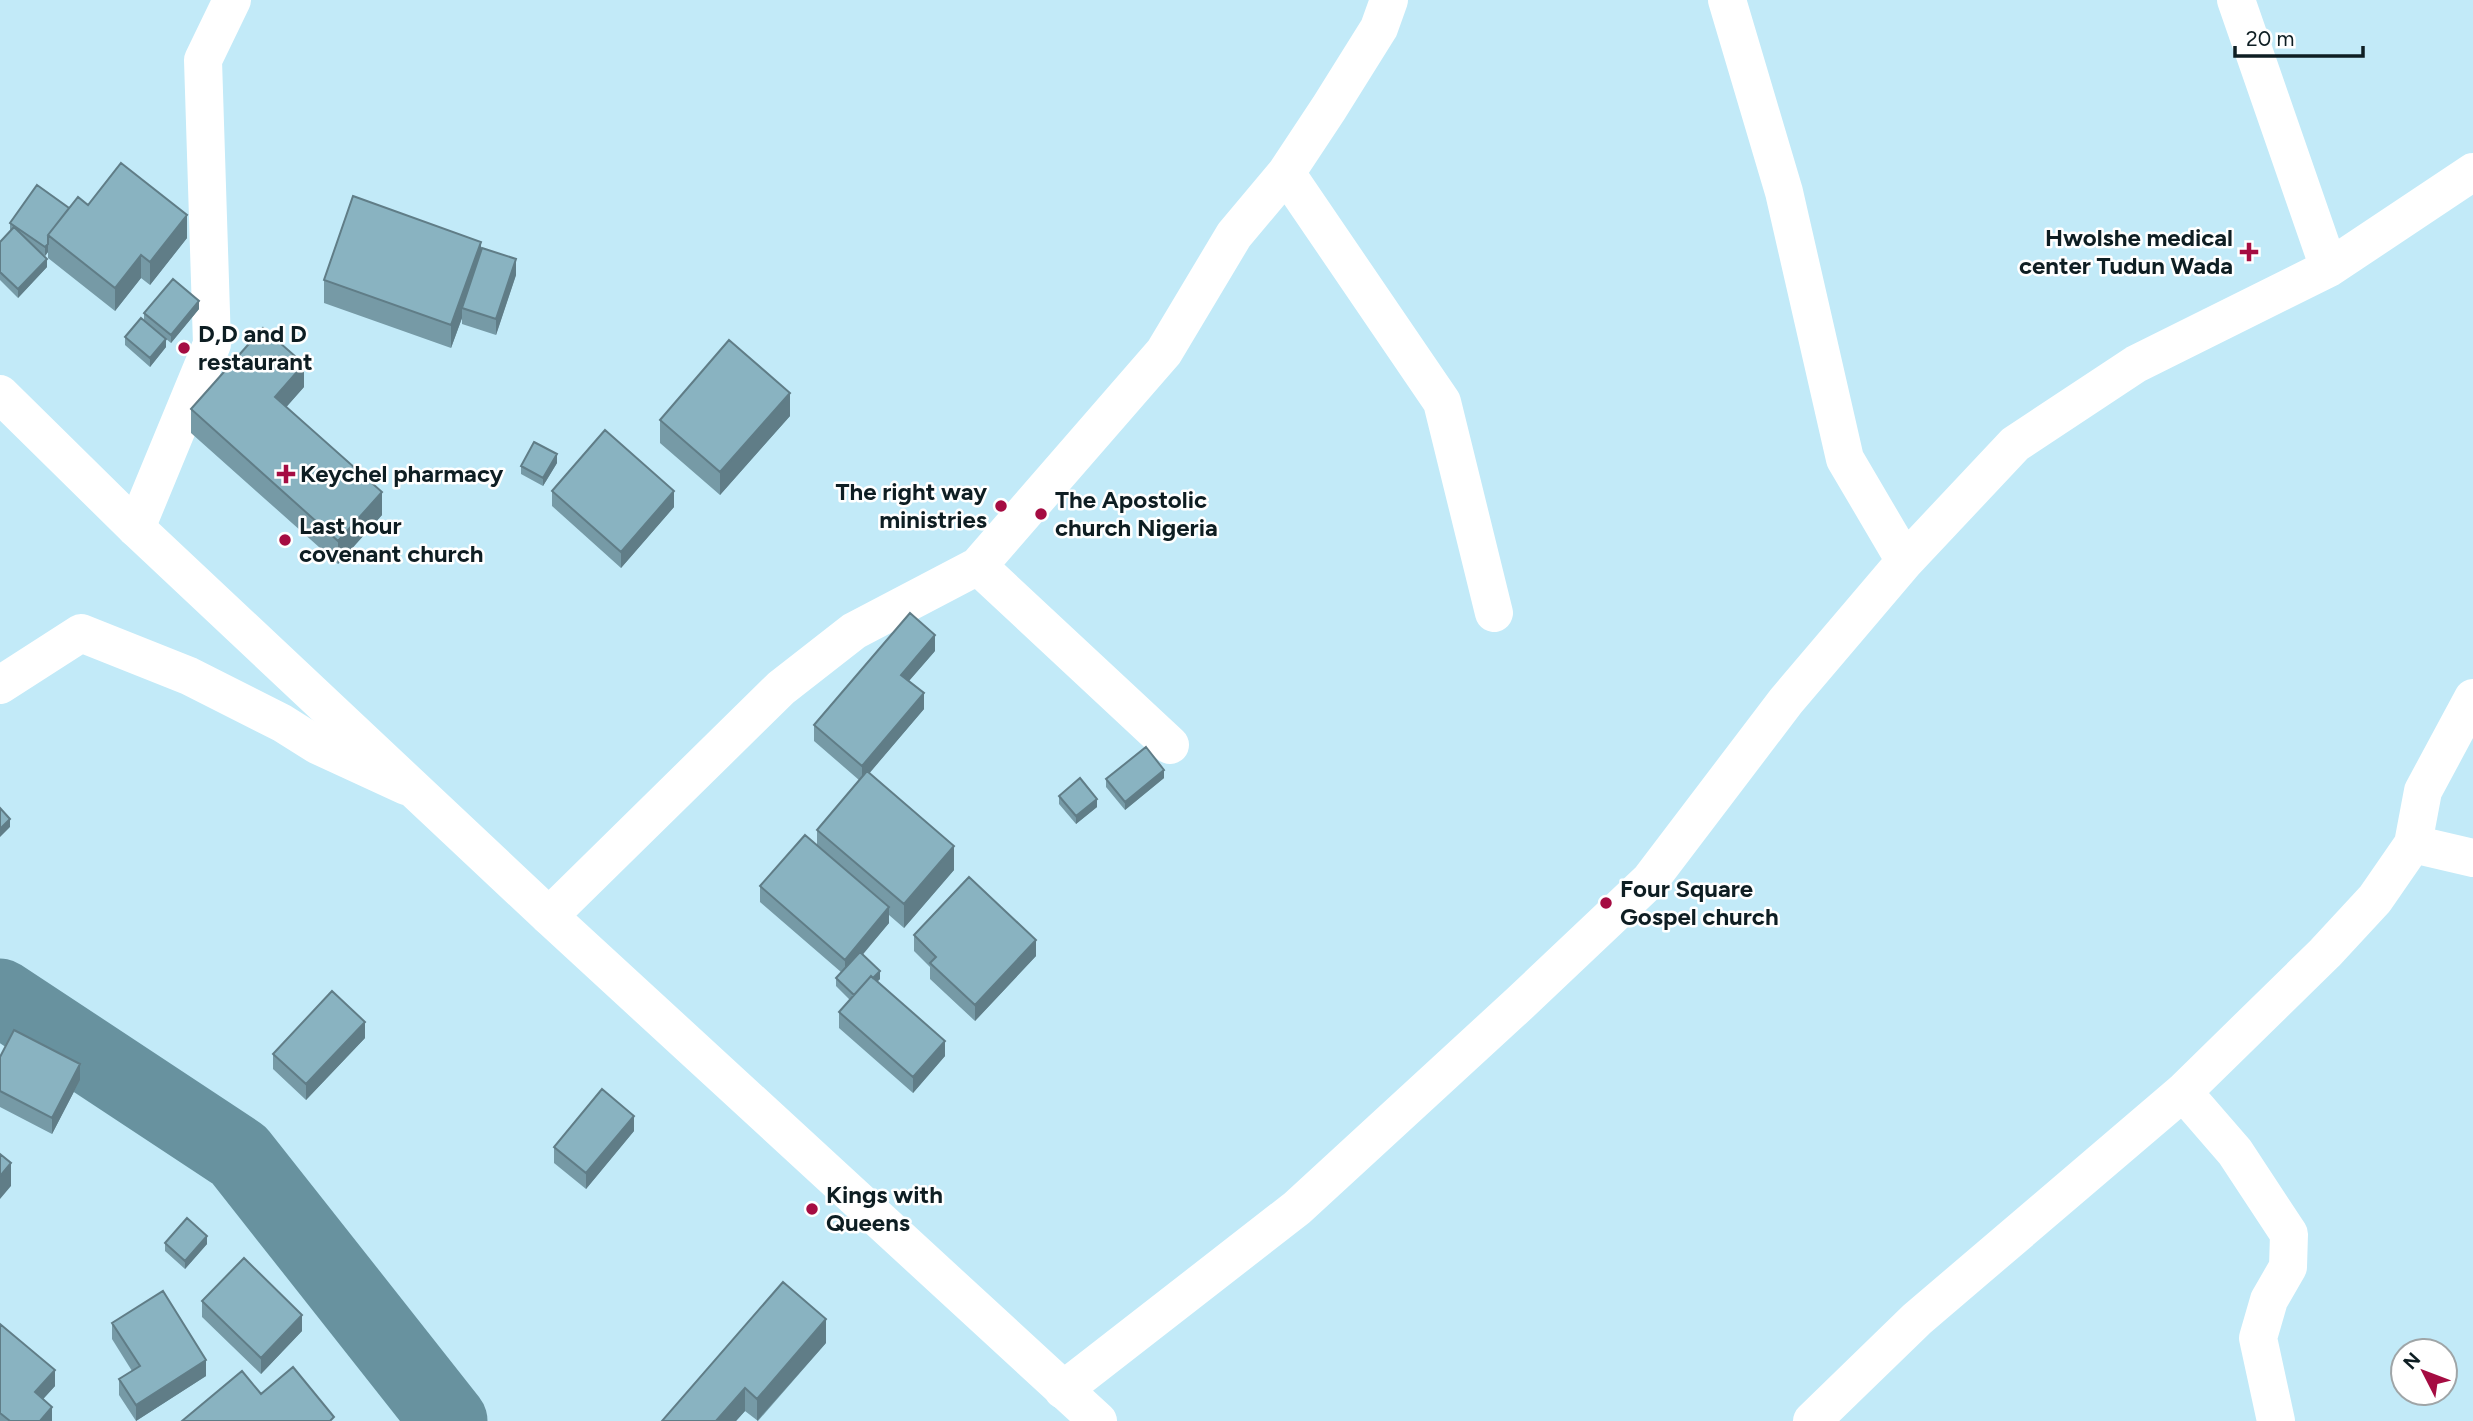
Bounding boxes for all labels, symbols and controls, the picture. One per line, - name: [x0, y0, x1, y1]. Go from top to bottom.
- scale bar: [2235, 14, 2363, 58]
- text: 20 m: [2246, 26, 2294, 51]
- place label: Hwolshe medical center Tudun Wada: [2019, 223, 2233, 280]
- marker: Hwolshe medical center Tudun Wada: [2239, 242, 2259, 262]
- place label: D,D and D restaurant: [198, 319, 313, 376]
- marker: D,D and D restaurant: [176, 340, 192, 356]
- place label: Keychel pharmacy: [300, 459, 503, 488]
- marker: Keychel pharmacy: [278, 466, 294, 482]
- place label: The right way ministries: [836, 477, 987, 534]
- place label: The Apostolic church Nigeria: [1055, 485, 1218, 542]
- marker: The right way ministries: [993, 498, 1009, 514]
- marker: The Apostolic church Nigeria: [1033, 506, 1049, 522]
- place label: Last hour covenant church: [299, 511, 484, 568]
- marker: Last hour covenant church: [277, 532, 293, 548]
- place label: Four Square Gospel church: [1620, 874, 1779, 931]
- marker: Four Square Gospel church: [1598, 895, 1614, 911]
- place label: Kings with Queens: [826, 1180, 943, 1237]
- marker: Kings with Queens: [804, 1201, 820, 1217]
- north arrow: [2389, 1337, 2459, 1407]
- text: N: [2398, 1348, 2425, 1374]

